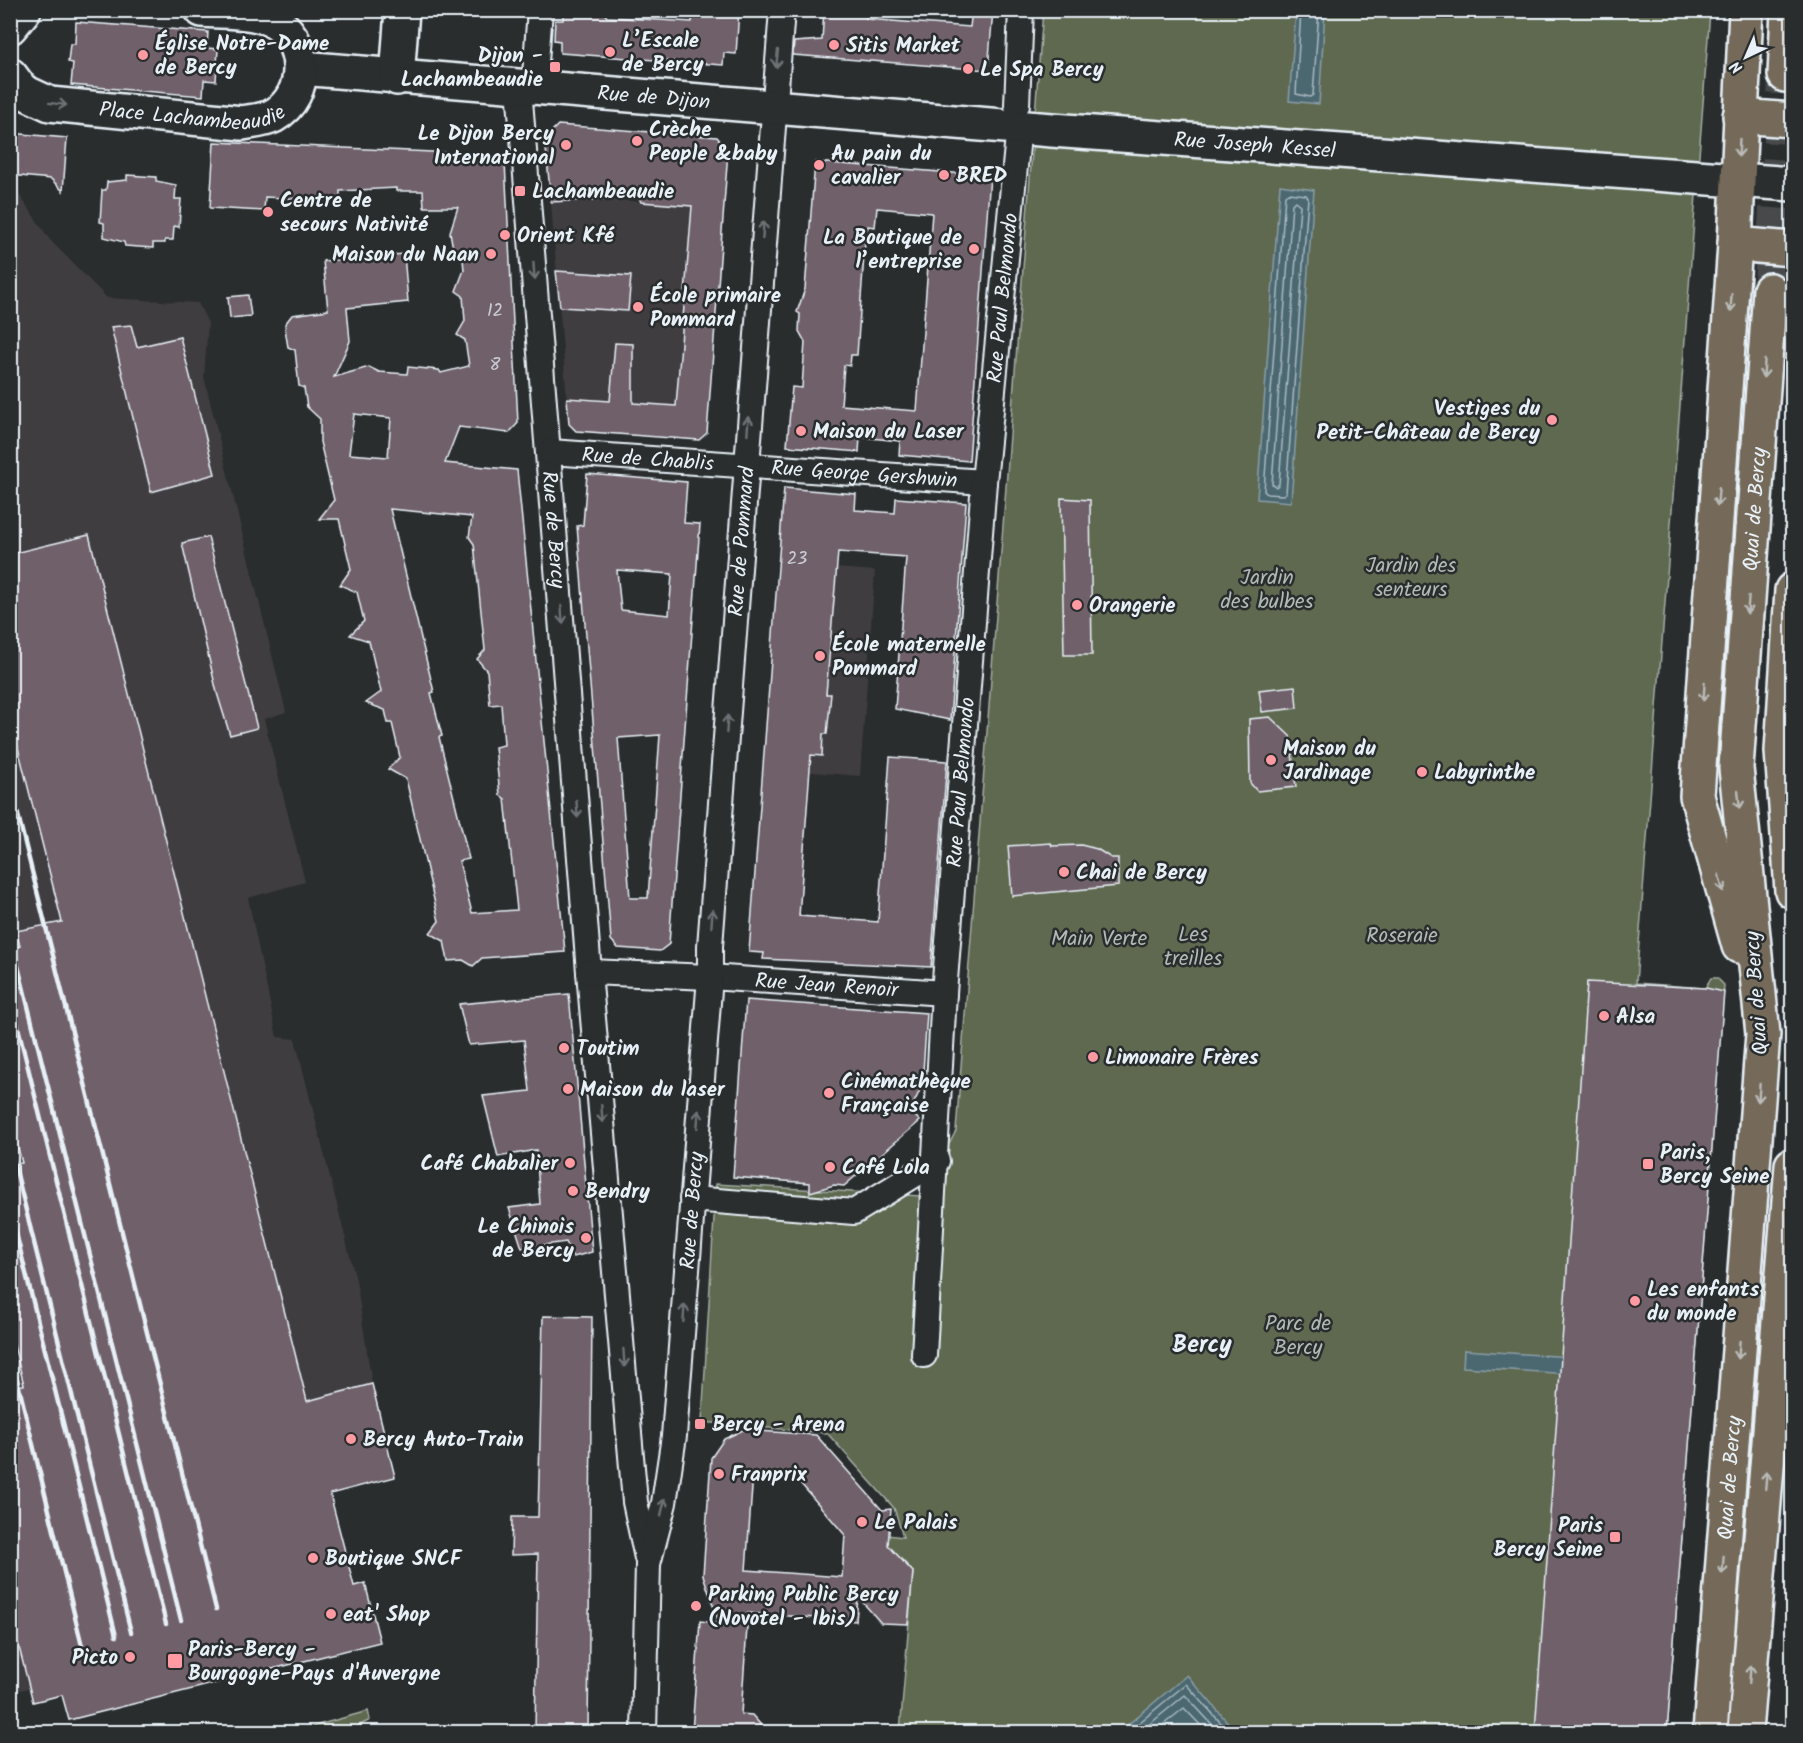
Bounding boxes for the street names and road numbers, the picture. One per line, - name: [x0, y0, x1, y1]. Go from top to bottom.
- street label: Rue de Dijon: [596, 78, 711, 120]
- street label: Place Lachambeaudie: [97, 94, 294, 141]
- street label: Rue Joseph Kessel: [1173, 124, 1337, 169]
- street label: Rue Paul Belmondo: [979, 212, 1028, 385]
- street label: Rue de Chablis: [580, 439, 715, 481]
- street label: Quai de Bercy: [1735, 446, 1777, 572]
- street label: Rue George Gershwin: [770, 452, 958, 498]
- street label: Rue de Pommard: [720, 465, 765, 618]
- street label: Rue de Bercy: [531, 470, 574, 590]
- street label: Rue Paul Belmondo: [939, 696, 985, 869]
- street label: Quai de Bercy: [1737, 930, 1778, 1056]
- street label: Rue Jean Renoir: [754, 965, 900, 1008]
- street label: Rue de Bercy: [672, 1151, 714, 1271]
- street label: Quai de Bercy: [1710, 1415, 1752, 1541]

